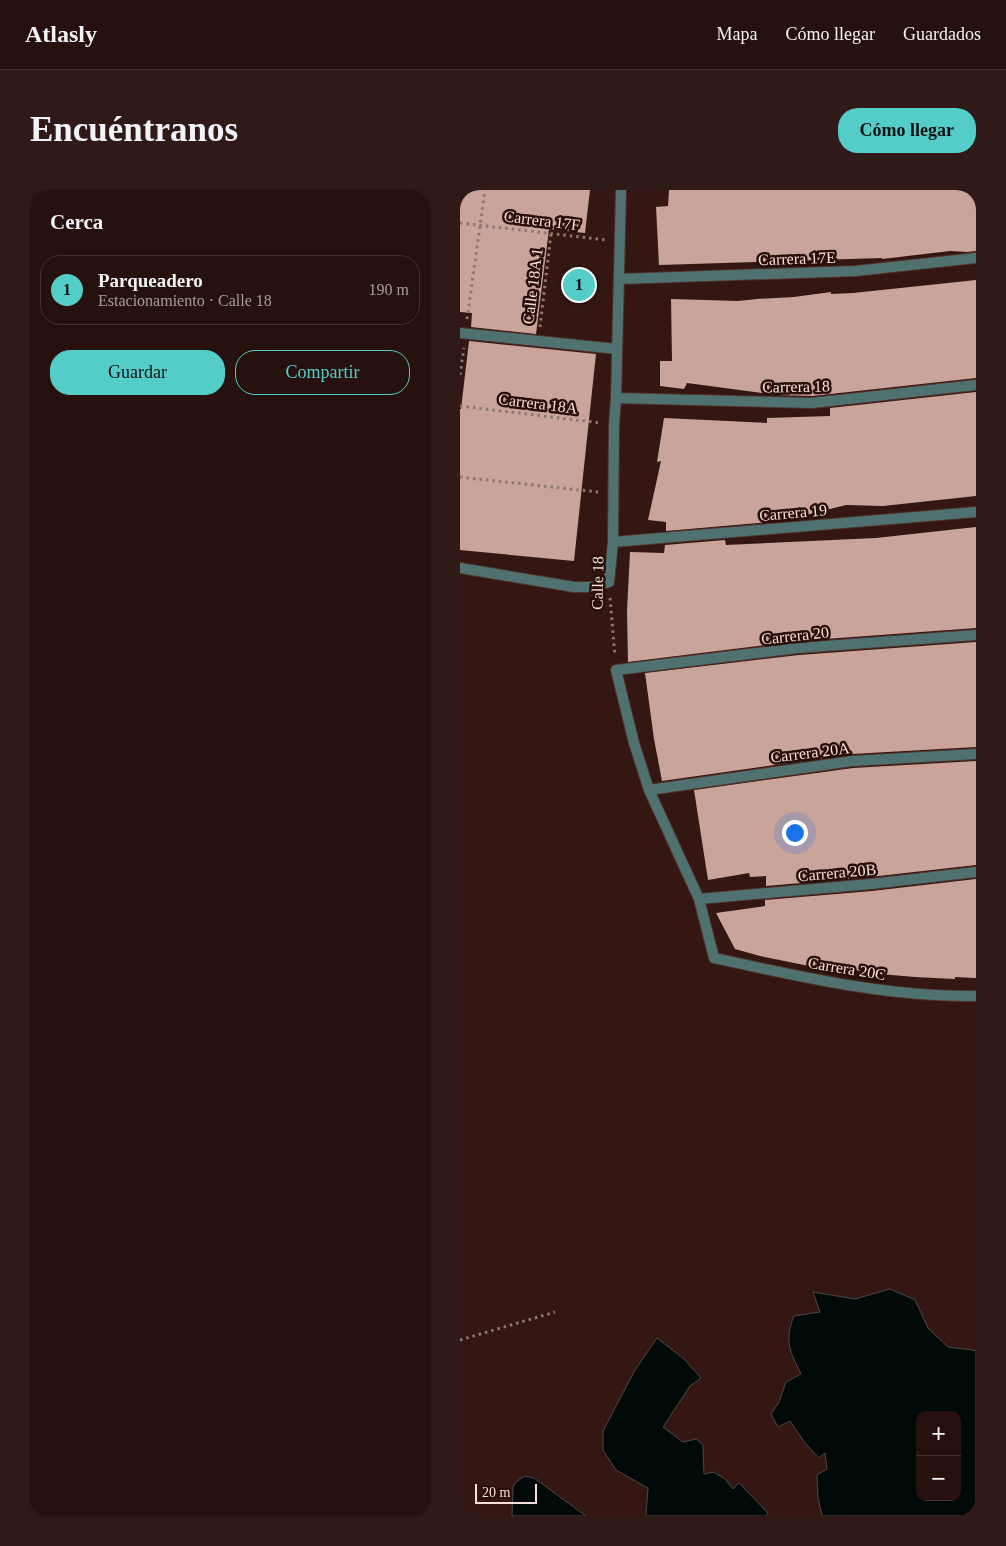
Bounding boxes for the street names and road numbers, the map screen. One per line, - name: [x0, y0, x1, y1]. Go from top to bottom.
- street label: Carrera 17F: [503, 207, 581, 234]
- street label: Calle 18A 1: [519, 247, 546, 325]
- street label: Carrera 17E: [758, 249, 836, 268]
- street label: Carrera 18: [762, 377, 830, 396]
- street label: Carrera 18A: [497, 390, 579, 417]
- street label: Carrera 19: [758, 501, 828, 524]
- street label: Calle 18: [589, 556, 606, 610]
- street label: Carrera 20: [760, 623, 830, 648]
- street label: Carrera 20A: [770, 739, 851, 766]
- street label: Carrera 20B: [797, 861, 877, 884]
- street label: Carrera 20C: [807, 954, 887, 983]

